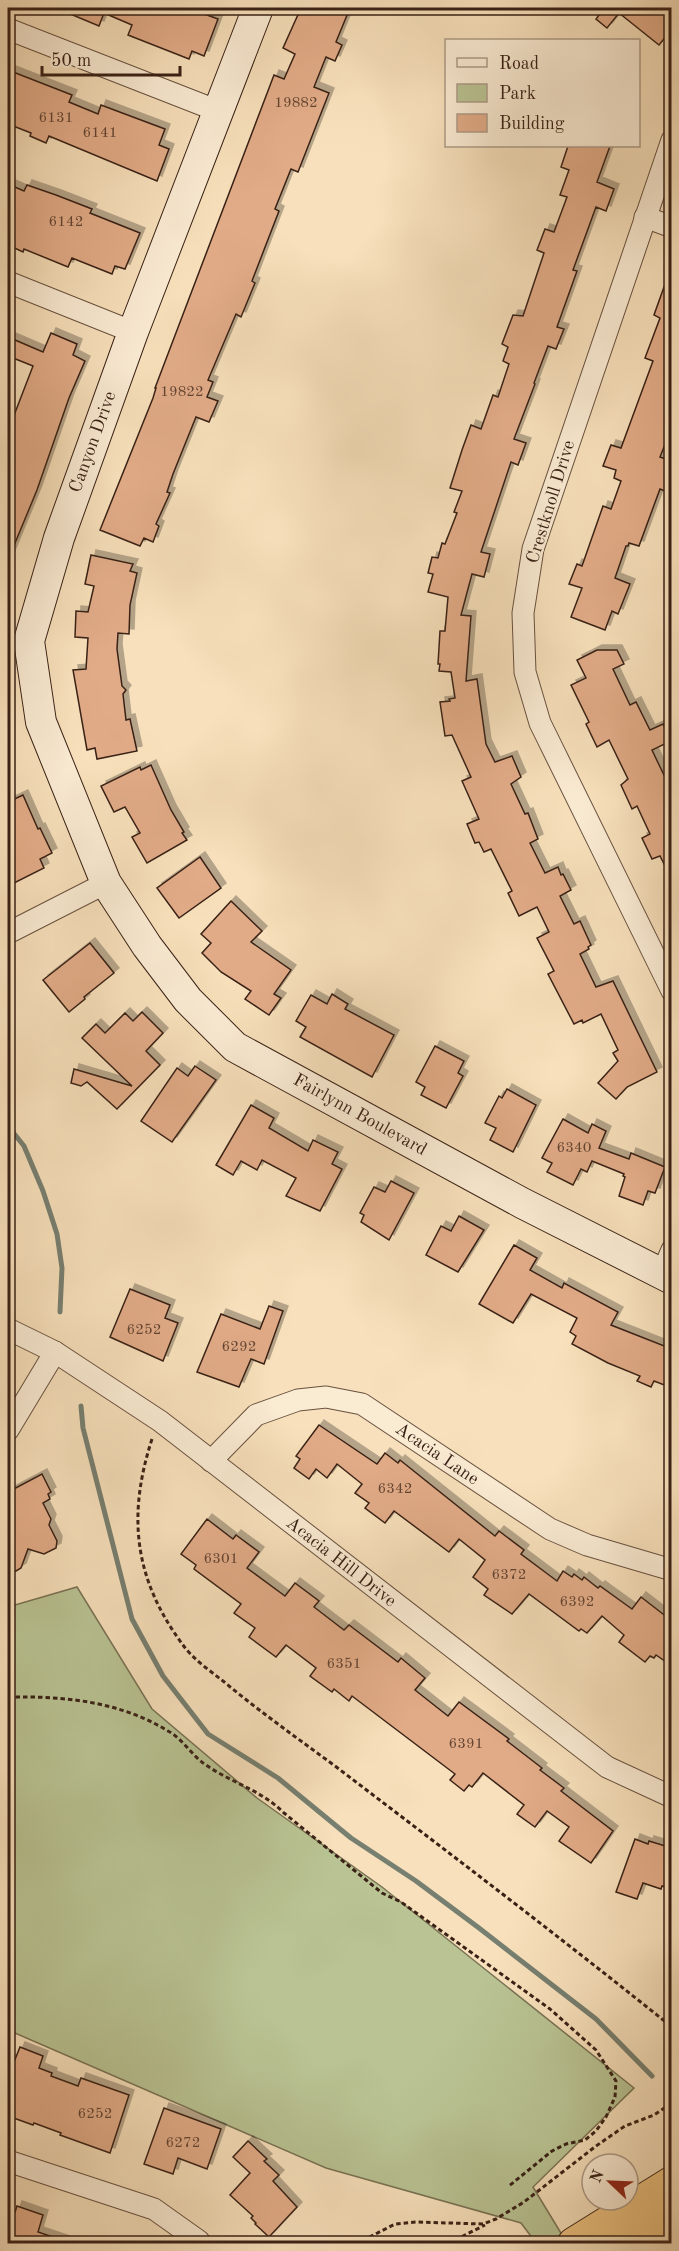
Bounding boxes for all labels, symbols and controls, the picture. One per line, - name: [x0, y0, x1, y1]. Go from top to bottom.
- scale bar: [42, 39, 180, 77]
- legend: [445, 39, 640, 147]
- text: 50 m: [51, 52, 91, 70]
- text: Road: [499, 55, 539, 73]
- text: Park: [499, 85, 536, 103]
- house number: 19882: [274, 96, 318, 111]
- house number: 6131: [39, 111, 73, 126]
- text: Building: [499, 115, 565, 133]
- house number: 6141: [83, 126, 117, 141]
- house number: 6142: [49, 215, 83, 230]
- house number: 19822: [160, 385, 204, 400]
- street label: Canyon Drive: [66, 389, 120, 495]
- street label: Crestknoll Drive: [524, 438, 578, 566]
- street label: Fairlynn Boulevard: [290, 1071, 430, 1159]
- house number: 6340: [557, 1141, 591, 1156]
- house number: 6252: [127, 1323, 161, 1338]
- house number: 6292: [222, 1340, 256, 1355]
- street label: Acacia Lane: [392, 1420, 482, 1488]
- house number: 6342: [378, 1482, 412, 1497]
- street label: Acacia Hill Drive: [283, 1514, 399, 1610]
- house number: 6301: [204, 1552, 238, 1567]
- house number: 6372: [492, 1568, 526, 1583]
- house number: 6392: [560, 1595, 594, 1610]
- house number: 6351: [327, 1657, 361, 1672]
- house number: 6391: [449, 1737, 483, 1752]
- house number: 6252: [78, 2107, 112, 2122]
- house number: 6272: [166, 2136, 200, 2151]
- north arrow: [580, 2152, 640, 2212]
- text: N: [588, 2167, 608, 2186]

